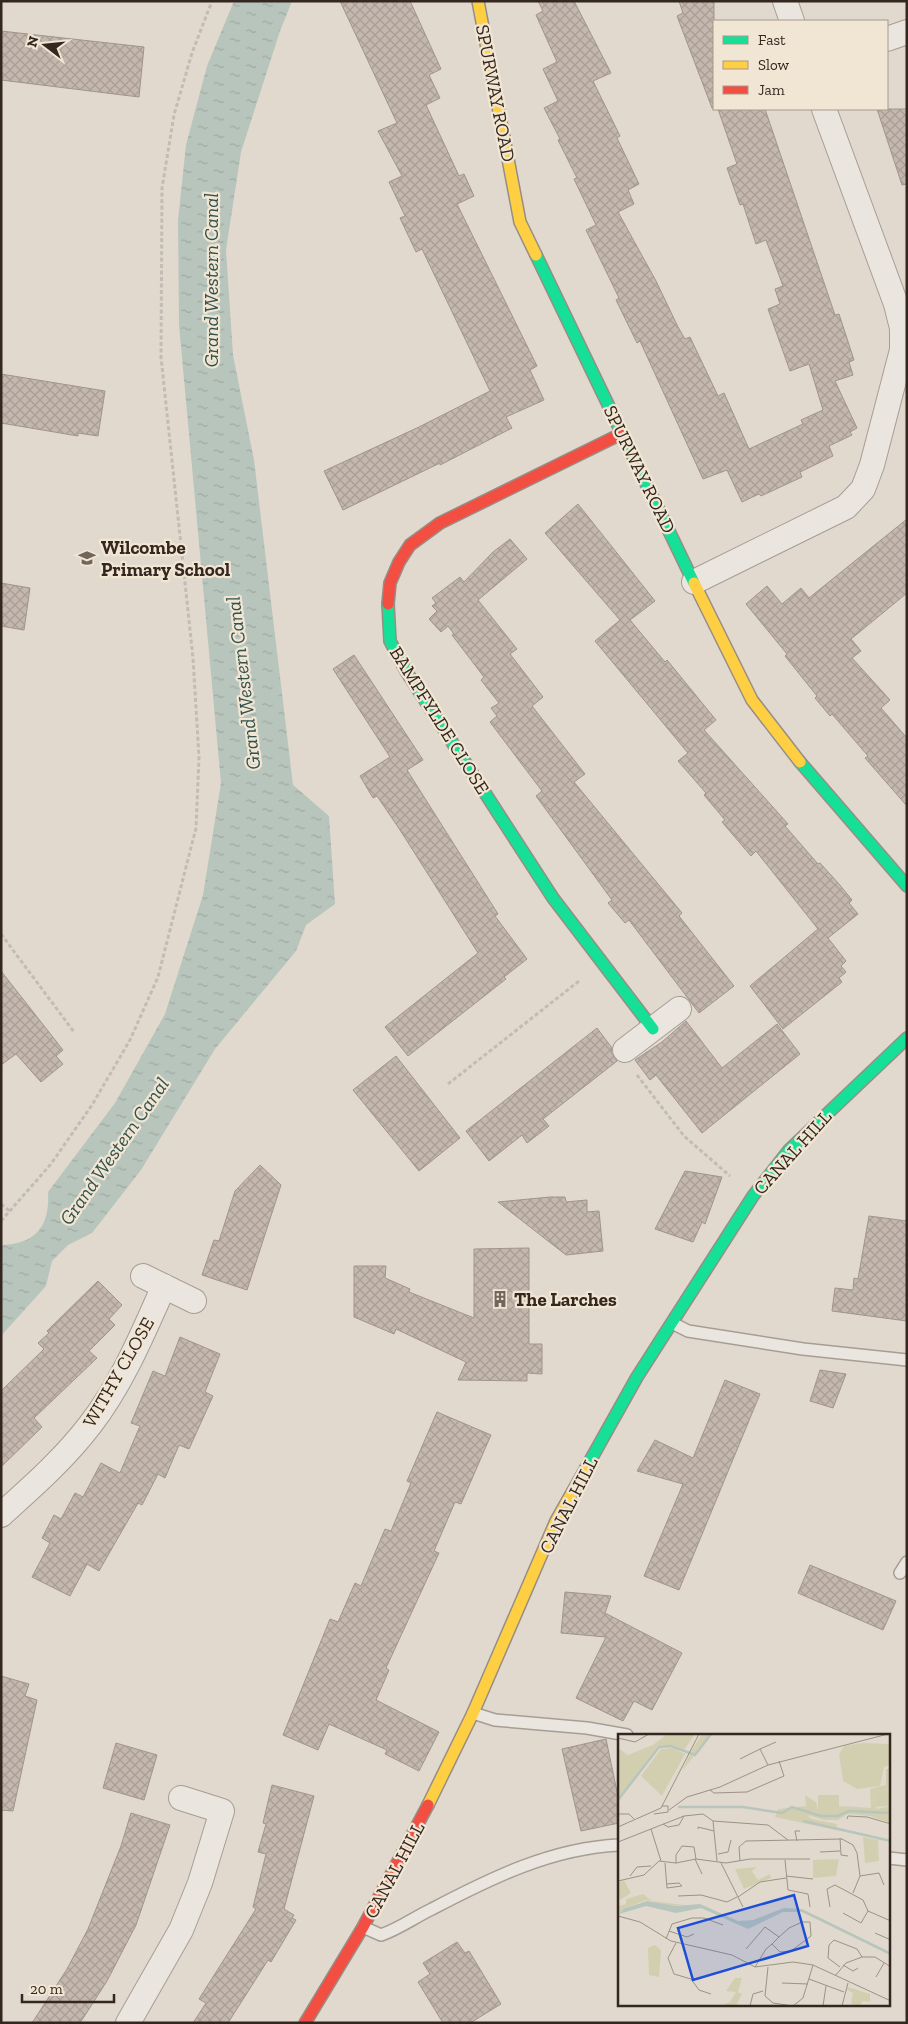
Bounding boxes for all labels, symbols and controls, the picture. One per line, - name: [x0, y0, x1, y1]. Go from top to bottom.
- north arrow: [20, 20, 70, 70]
- legend: [713, 20, 888, 110]
- street label: SPURWAY ROAD: [471, 22, 520, 164]
- text: Fast: [758, 31, 786, 49]
- text: N: [23, 34, 43, 49]
- text: Slow: [758, 56, 790, 74]
- text: Jam: [758, 81, 785, 99]
- water label: Grand Western Canal: [199, 193, 223, 367]
- street label: SPURWAY ROAD: [599, 402, 680, 537]
- place label: Wilcombe Primary School: [101, 536, 231, 581]
- school or university icon: Wilcombe Primary School: [77, 548, 97, 568]
- water label: Grand Western Canal: [220, 595, 266, 771]
- street label: BAMPFYLDE CLOSE: [385, 642, 494, 798]
- water label: Grand Western Canal: [54, 1073, 174, 1229]
- street label: CANAL HILL: [748, 1105, 837, 1199]
- place label: The Larches: [514, 1288, 617, 1311]
- building icon: The Larches: [490, 1289, 510, 1309]
- street label: WITHY CLOSE: [78, 1313, 159, 1431]
- street label: CANAL HILL: [534, 1452, 603, 1558]
- inset map: [618, 1734, 890, 2006]
- street label: CANAL HILL: [359, 1818, 430, 1922]
- scale bar: [22, 1972, 115, 2004]
- text: 20 m: [30, 1980, 63, 1998]

